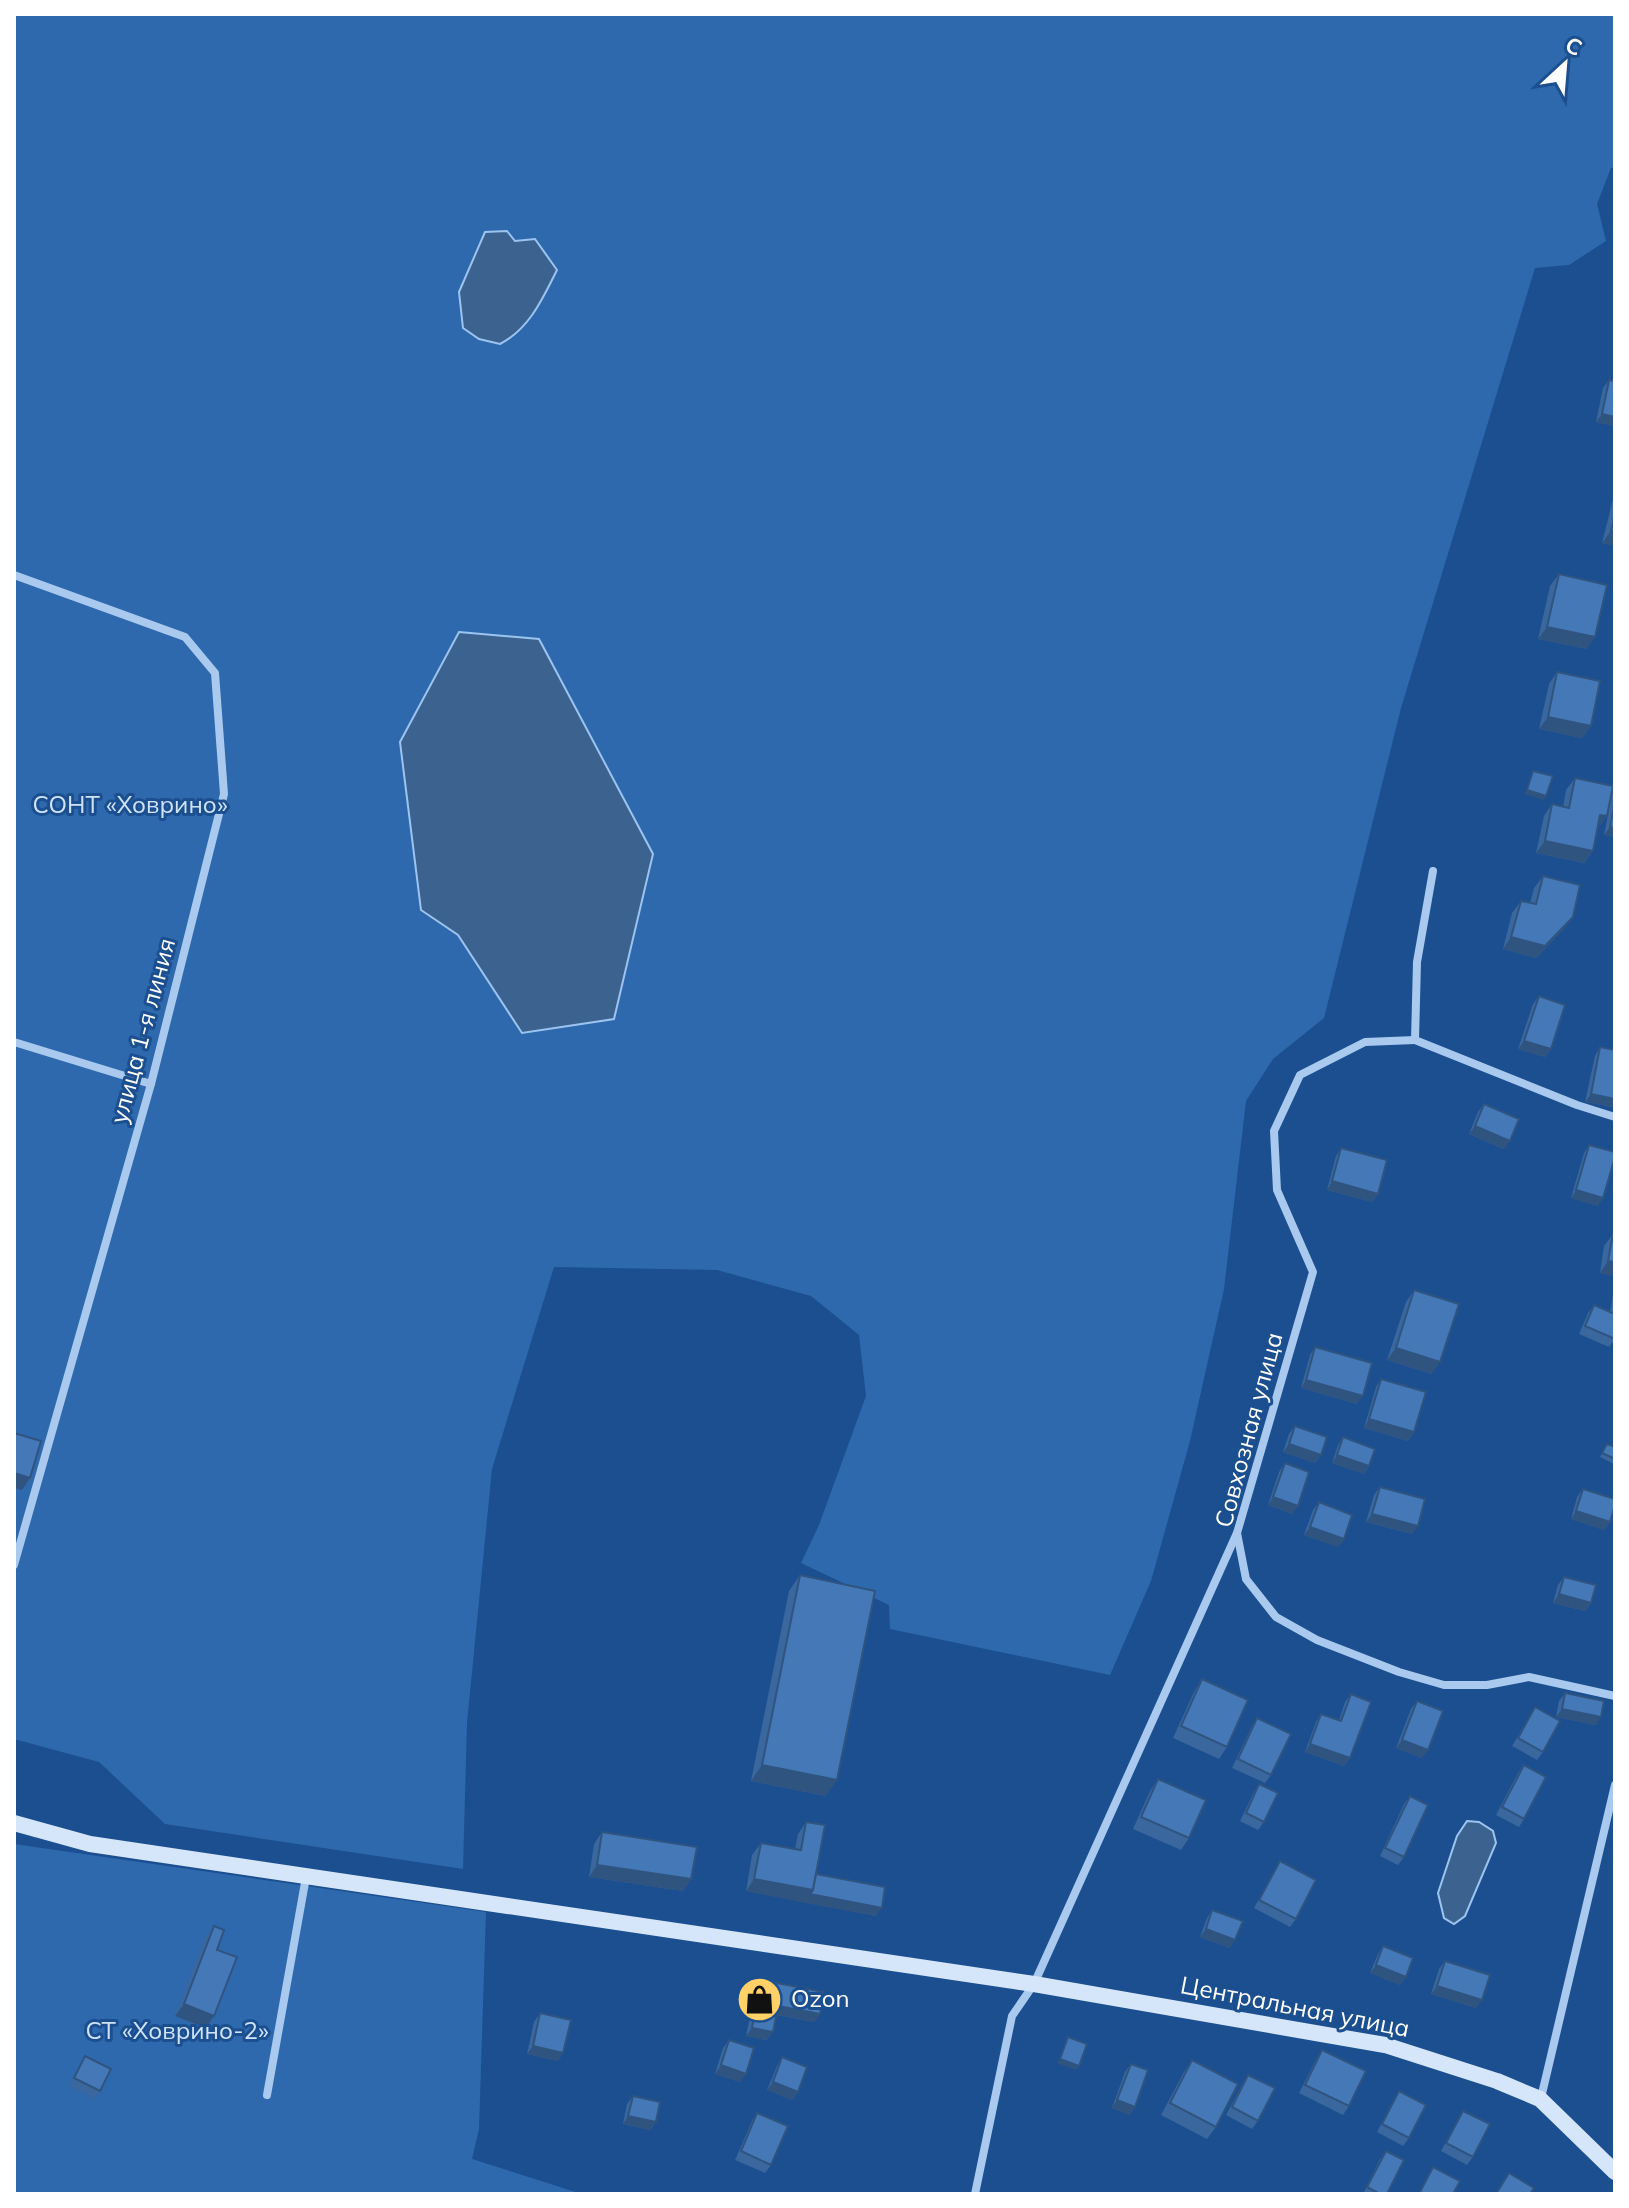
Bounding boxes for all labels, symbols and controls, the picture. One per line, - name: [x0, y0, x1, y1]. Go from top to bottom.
- north arrow: [1525, 24, 1605, 104]
- text: С: [1561, 30, 1587, 62]
- park label: СОНТ «Ховрино»: [32, 789, 228, 819]
- street label: улица 1-я линия: [103, 935, 181, 1127]
- street label: Совхозная улица: [1208, 1329, 1289, 1531]
- street label: Центральная улица: [1178, 1969, 1412, 2043]
- shop icon: Ozon: [736, 1975, 784, 2023]
- place label: Ozon: [791, 1983, 850, 2013]
- park label: СТ «Ховрино-2»: [85, 2015, 269, 2045]

